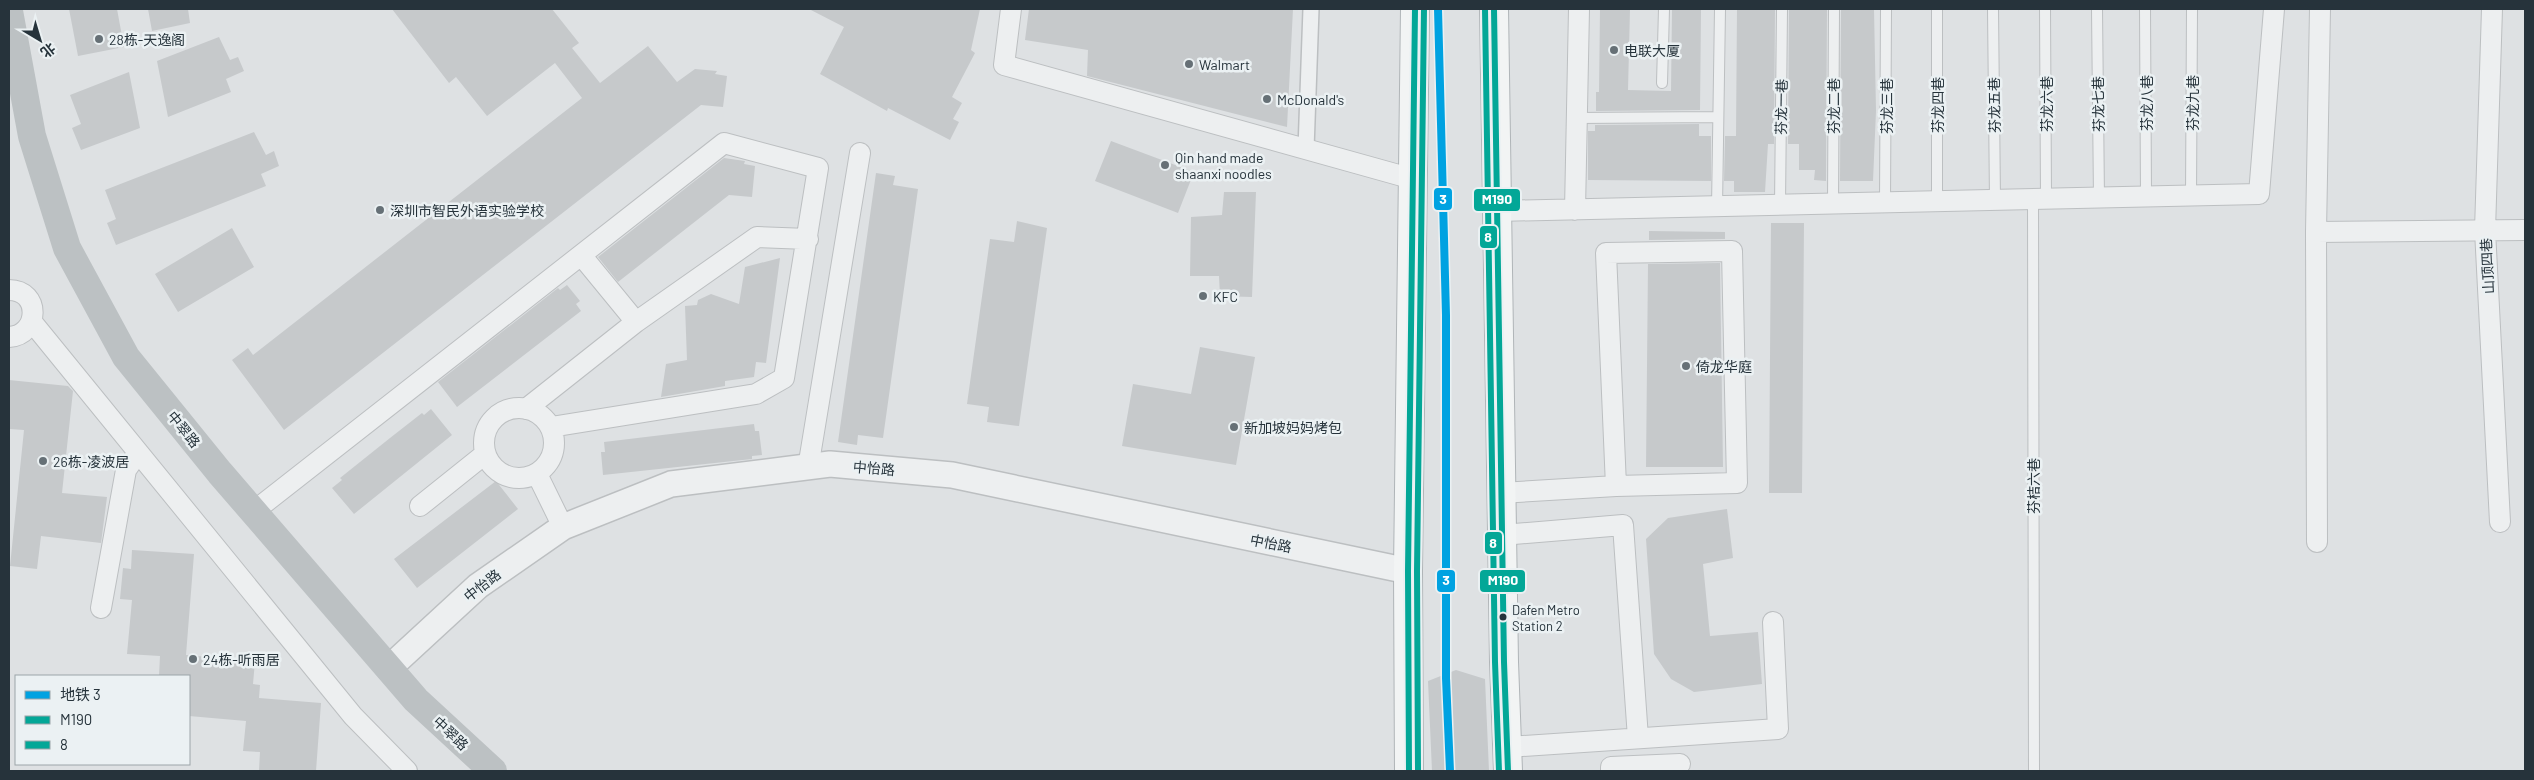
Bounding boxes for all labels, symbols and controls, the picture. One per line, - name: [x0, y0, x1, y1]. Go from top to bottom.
- north arrow: [15, 15, 65, 65]
- place label: 28栋-天逸阁: [109, 31, 185, 48]
- marker: 28栋-天逸阁: [93, 33, 105, 45]
- text: 北: [38, 40, 59, 62]
- place label: 电联大厦: [1624, 42, 1680, 59]
- marker: 电联大厦: [1608, 44, 1620, 56]
- place label: Walmart: [1199, 56, 1250, 73]
- marker: Walmart: [1183, 58, 1195, 70]
- street label: 芬龙八巷: [2138, 75, 2155, 131]
- street label: 芬龙九巷: [2184, 75, 2201, 131]
- street label: 芬龙六巷: [2038, 76, 2055, 132]
- street label: 芬龙七巷: [2089, 76, 2107, 132]
- street label: 芬龙四巷: [1929, 77, 1946, 133]
- street label: 芬龙五巷: [1985, 77, 2003, 133]
- street label: 芬龙二巷: [1825, 78, 1842, 134]
- street label: 芬龙三巷: [1878, 78, 1895, 134]
- street label: 芬龙一巷: [1772, 79, 1790, 135]
- place label: McDonald's: [1277, 91, 1345, 108]
- marker: McDonald's: [1261, 93, 1273, 105]
- place label: Qin hand made shaanxi noodles: [1175, 149, 1272, 182]
- marker: Qin hand made shaanxi noodles: [1159, 159, 1171, 171]
- line badge: 3: [1433, 187, 1453, 211]
- line badge: M190: [1473, 188, 1521, 212]
- text: 3: [1439, 190, 1447, 207]
- text: M190: [1482, 190, 1512, 207]
- place label: 深圳市智民外语实验学校: [390, 202, 544, 219]
- marker: 深圳市智民外语实验学校: [374, 204, 386, 216]
- line badge: 8: [1479, 225, 1498, 249]
- text: 8: [1484, 228, 1492, 245]
- street label: 山顶四巷: [2477, 238, 2497, 294]
- place label: KFC: [1213, 288, 1238, 305]
- marker: KFC: [1197, 290, 1209, 302]
- place label: 倚龙华庭: [1696, 358, 1752, 375]
- marker: 倚龙华庭: [1680, 360, 1692, 372]
- street label: 中翠路: [164, 407, 204, 451]
- place label: 新加坡妈妈烤包: [1244, 419, 1342, 436]
- marker: 新加坡妈妈烤包: [1228, 421, 1240, 433]
- place label: 26栋-凌波居: [53, 453, 129, 470]
- marker: 26栋-凌波居: [37, 455, 49, 467]
- street label: 中怡路: [852, 458, 896, 478]
- street label: 芬桔六巷: [2025, 458, 2042, 514]
- street label: 中怡路: [1249, 531, 1293, 555]
- line badge: 8: [1484, 531, 1503, 555]
- text: 8: [1489, 534, 1497, 551]
- street label: 中怡路: [460, 565, 504, 605]
- line badge: 3: [1436, 569, 1456, 593]
- line badge: M190: [1479, 569, 1526, 593]
- text: 3: [1442, 571, 1450, 588]
- text: M190: [1488, 571, 1518, 588]
- place label: Dafen Metro Station 2: [1512, 602, 1580, 634]
- marker: Dafen Metro Station 2: [1498, 612, 1508, 622]
- place label: 24栋-听雨居: [203, 651, 280, 668]
- marker: 24栋-听雨居: [187, 653, 199, 665]
- legend: [15, 675, 190, 765]
- text: 地铁 3: [60, 685, 101, 703]
- text: M190: [60, 710, 92, 728]
- street label: 中翠路: [430, 712, 472, 754]
- text: 8: [60, 735, 68, 753]

